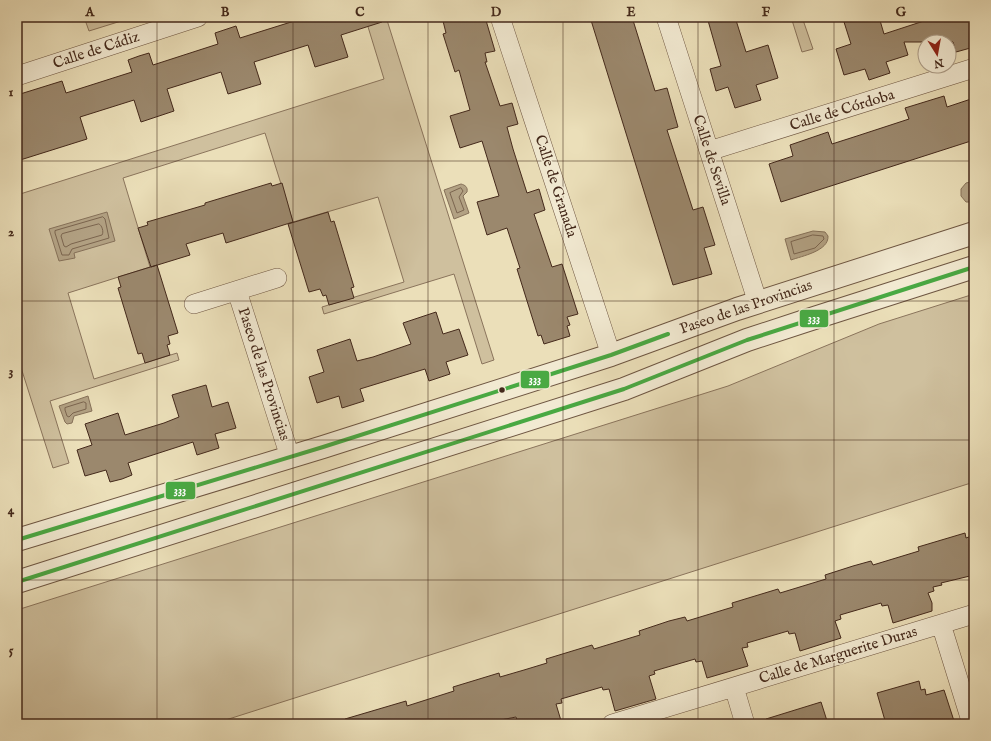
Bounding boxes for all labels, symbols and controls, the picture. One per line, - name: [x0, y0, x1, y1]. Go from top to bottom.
- text: A: [85, 4, 96, 21]
- text: B: [221, 4, 230, 21]
- text: C: [355, 4, 365, 21]
- text: D: [491, 4, 502, 21]
- text: E: [626, 4, 636, 21]
- text: F: [762, 4, 771, 21]
- text: G: [896, 4, 907, 21]
- street label: Calle de Cádiz: [50, 27, 142, 73]
- north arrow: [917, 34, 957, 74]
- text: N: [932, 55, 946, 71]
- text: 1: [9, 84, 14, 101]
- street label: Calle de Córdoba: [787, 85, 897, 135]
- street label: Calle de Sevilla: [688, 113, 736, 208]
- street label: Calle de Granada: [531, 132, 582, 240]
- text: 2: [8, 224, 14, 241]
- street label: Paseo de las Provincias: [677, 275, 815, 339]
- street label: Paseo de las Provincias: [234, 305, 294, 443]
- line badge: 333: [799, 309, 829, 328]
- text: 333: [808, 312, 820, 326]
- text: 3: [9, 363, 14, 380]
- line badge: 333: [520, 370, 550, 389]
- text: 333: [529, 373, 541, 387]
- unlabelled marker: [497, 385, 507, 395]
- line badge: 333: [165, 481, 196, 500]
- text: 333: [174, 484, 186, 498]
- text: 4: [8, 502, 15, 519]
- street label: Calle de Marguerite Duras: [757, 622, 919, 688]
- text: 5: [9, 642, 14, 659]

